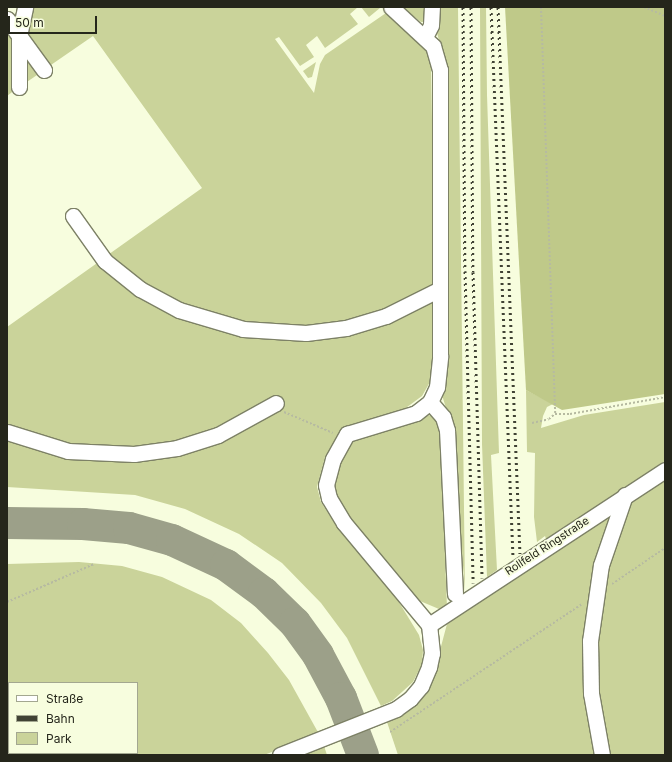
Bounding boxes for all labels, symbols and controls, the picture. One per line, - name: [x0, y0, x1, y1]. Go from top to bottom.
- scale bar: [10, 8, 99, 34]
- text: 50 m: [15, 15, 44, 30]
- street label: Rollfeld Ringstraße: [503, 514, 591, 578]
- legend: [8, 682, 138, 754]
- text: Straße: [46, 691, 83, 706]
- text: Bahn: [46, 711, 75, 726]
- text: Park: [46, 731, 72, 746]

